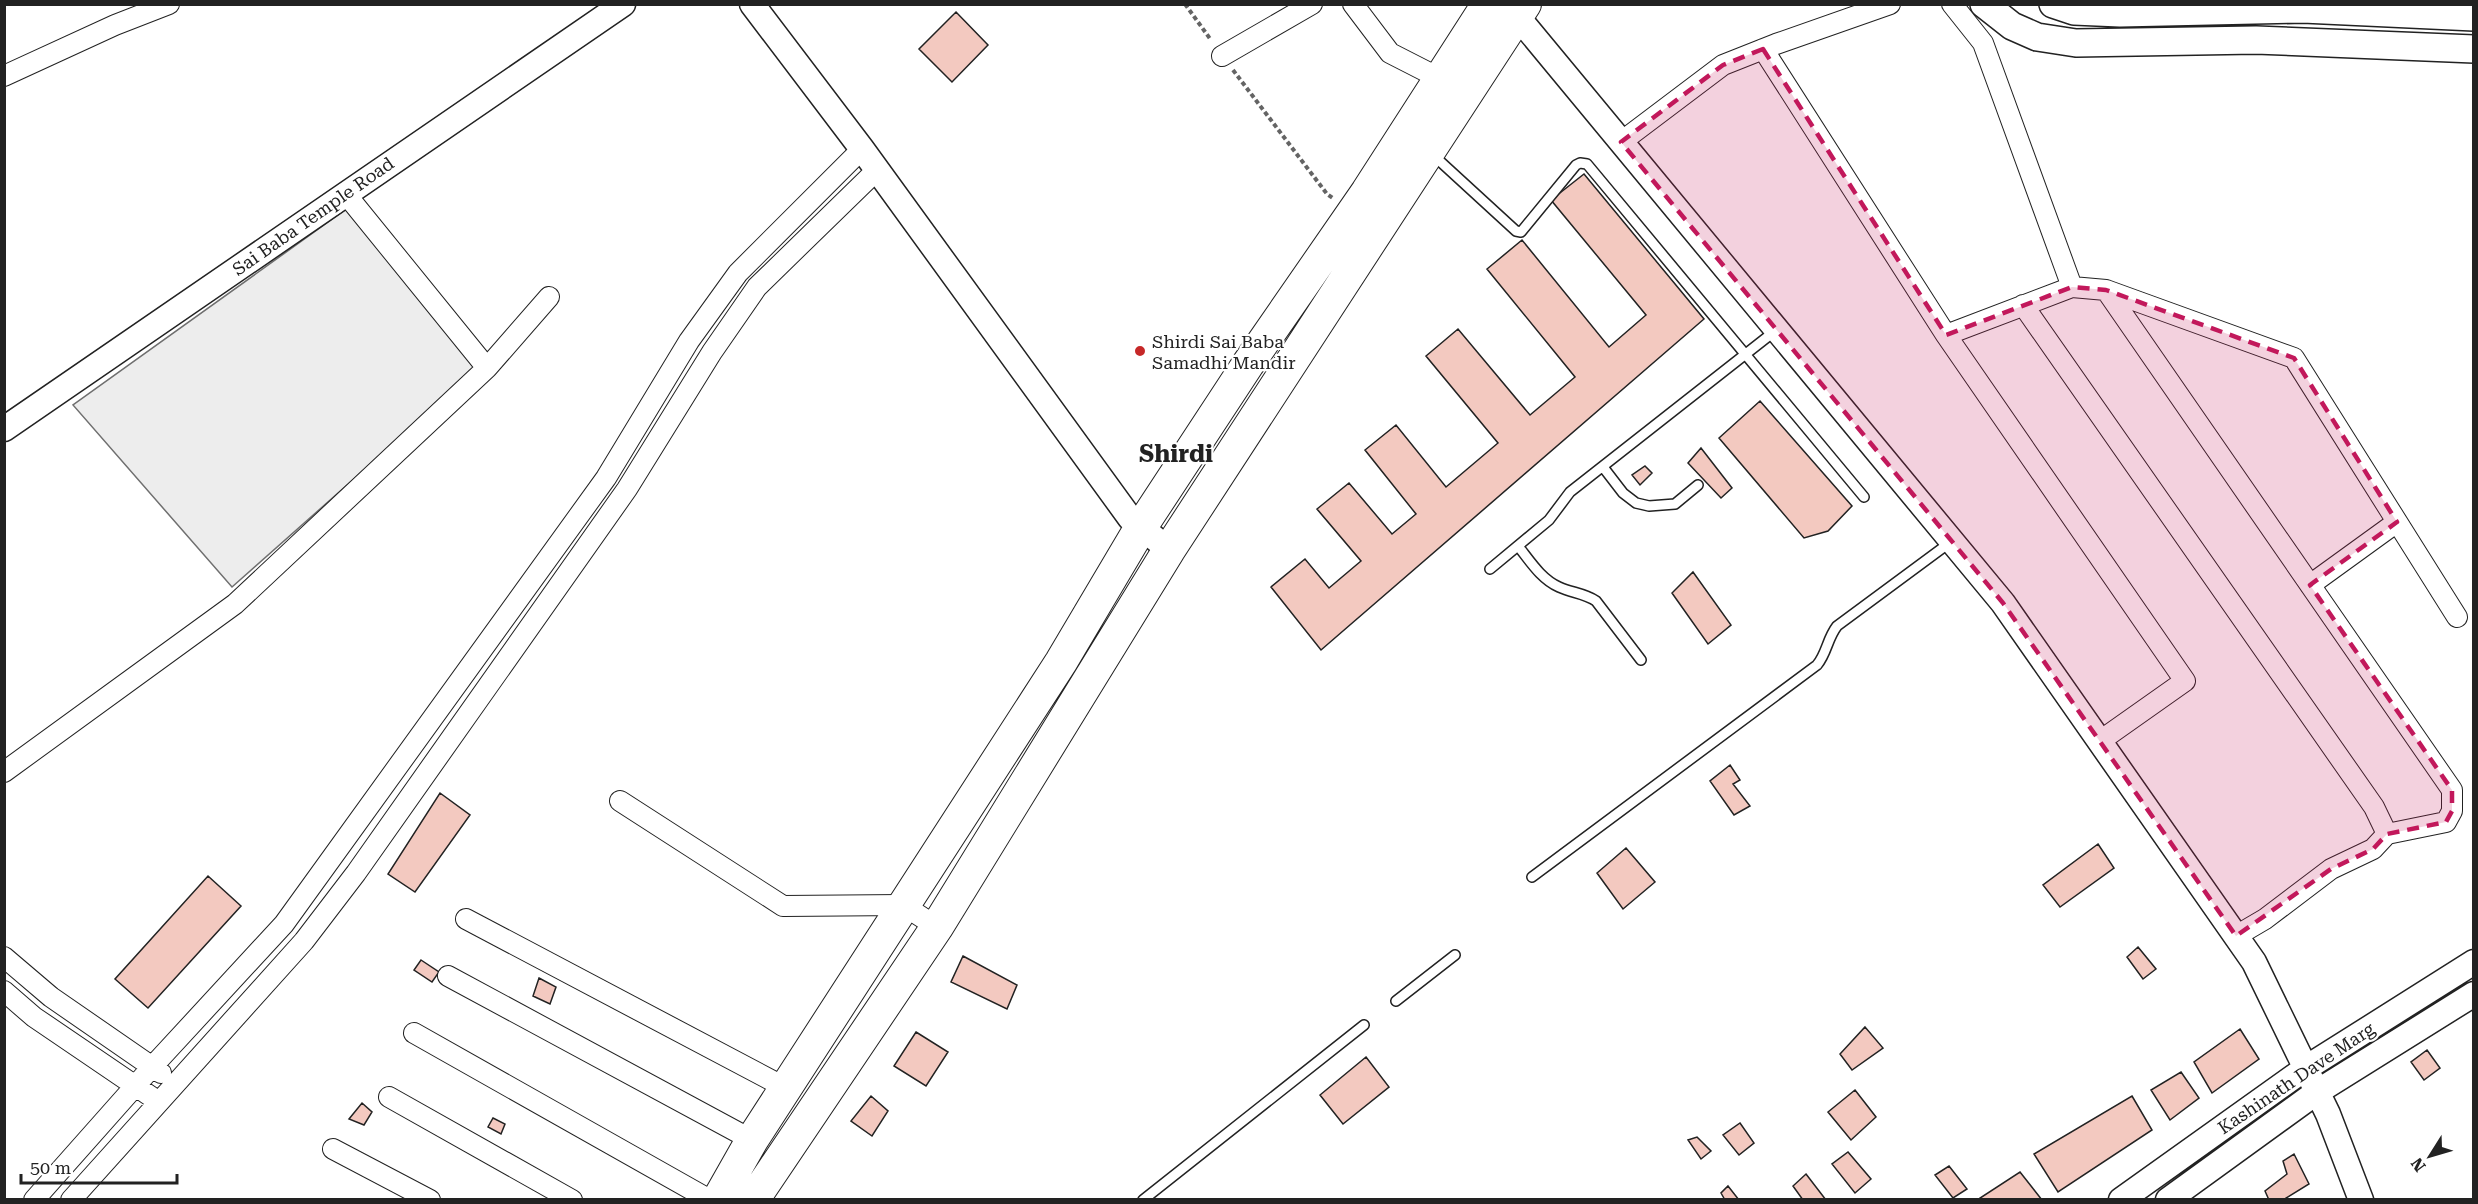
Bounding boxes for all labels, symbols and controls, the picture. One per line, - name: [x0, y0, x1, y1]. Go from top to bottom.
- street label: Sai Baba Temple Road: [228, 152, 398, 280]
- place label: Shirdi Sai Baba Samadhi Mandir: [1152, 331, 1296, 373]
- marker: Shirdi Sai Baba Samadhi Mandir: [1133, 344, 1147, 358]
- district label: Shirdi: [1139, 440, 1213, 468]
- street label: Kashinath Dave Marg: [2214, 1017, 2379, 1138]
- north arrow: [2400, 1126, 2460, 1186]
- scale bar: [21, 1147, 177, 1185]
- text: N: [2407, 1154, 2430, 1175]
- text: 50 m: [30, 1157, 71, 1178]

